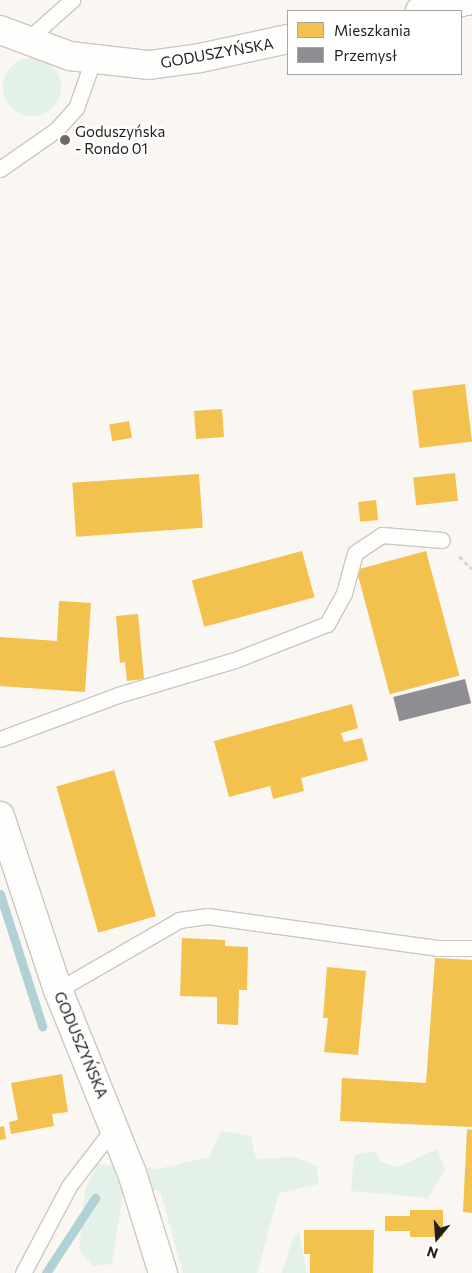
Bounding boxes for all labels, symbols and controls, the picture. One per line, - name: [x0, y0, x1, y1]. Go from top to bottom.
- legend: [287, 10, 462, 75]
- text: Mieszkania: [334, 21, 411, 39]
- street label: GODUSZYŃSKA: [159, 34, 275, 72]
- text: Przemysł: [334, 46, 397, 64]
- place label: Goduszyńska - Rondo 01: [75, 122, 165, 157]
- marker: Goduszyńska - Rondo 01: [59, 134, 71, 146]
- street label: GODUSZYŃSKA: [50, 989, 112, 1101]
- north arrow: [412, 1213, 462, 1263]
- text: N: [425, 1243, 440, 1262]

